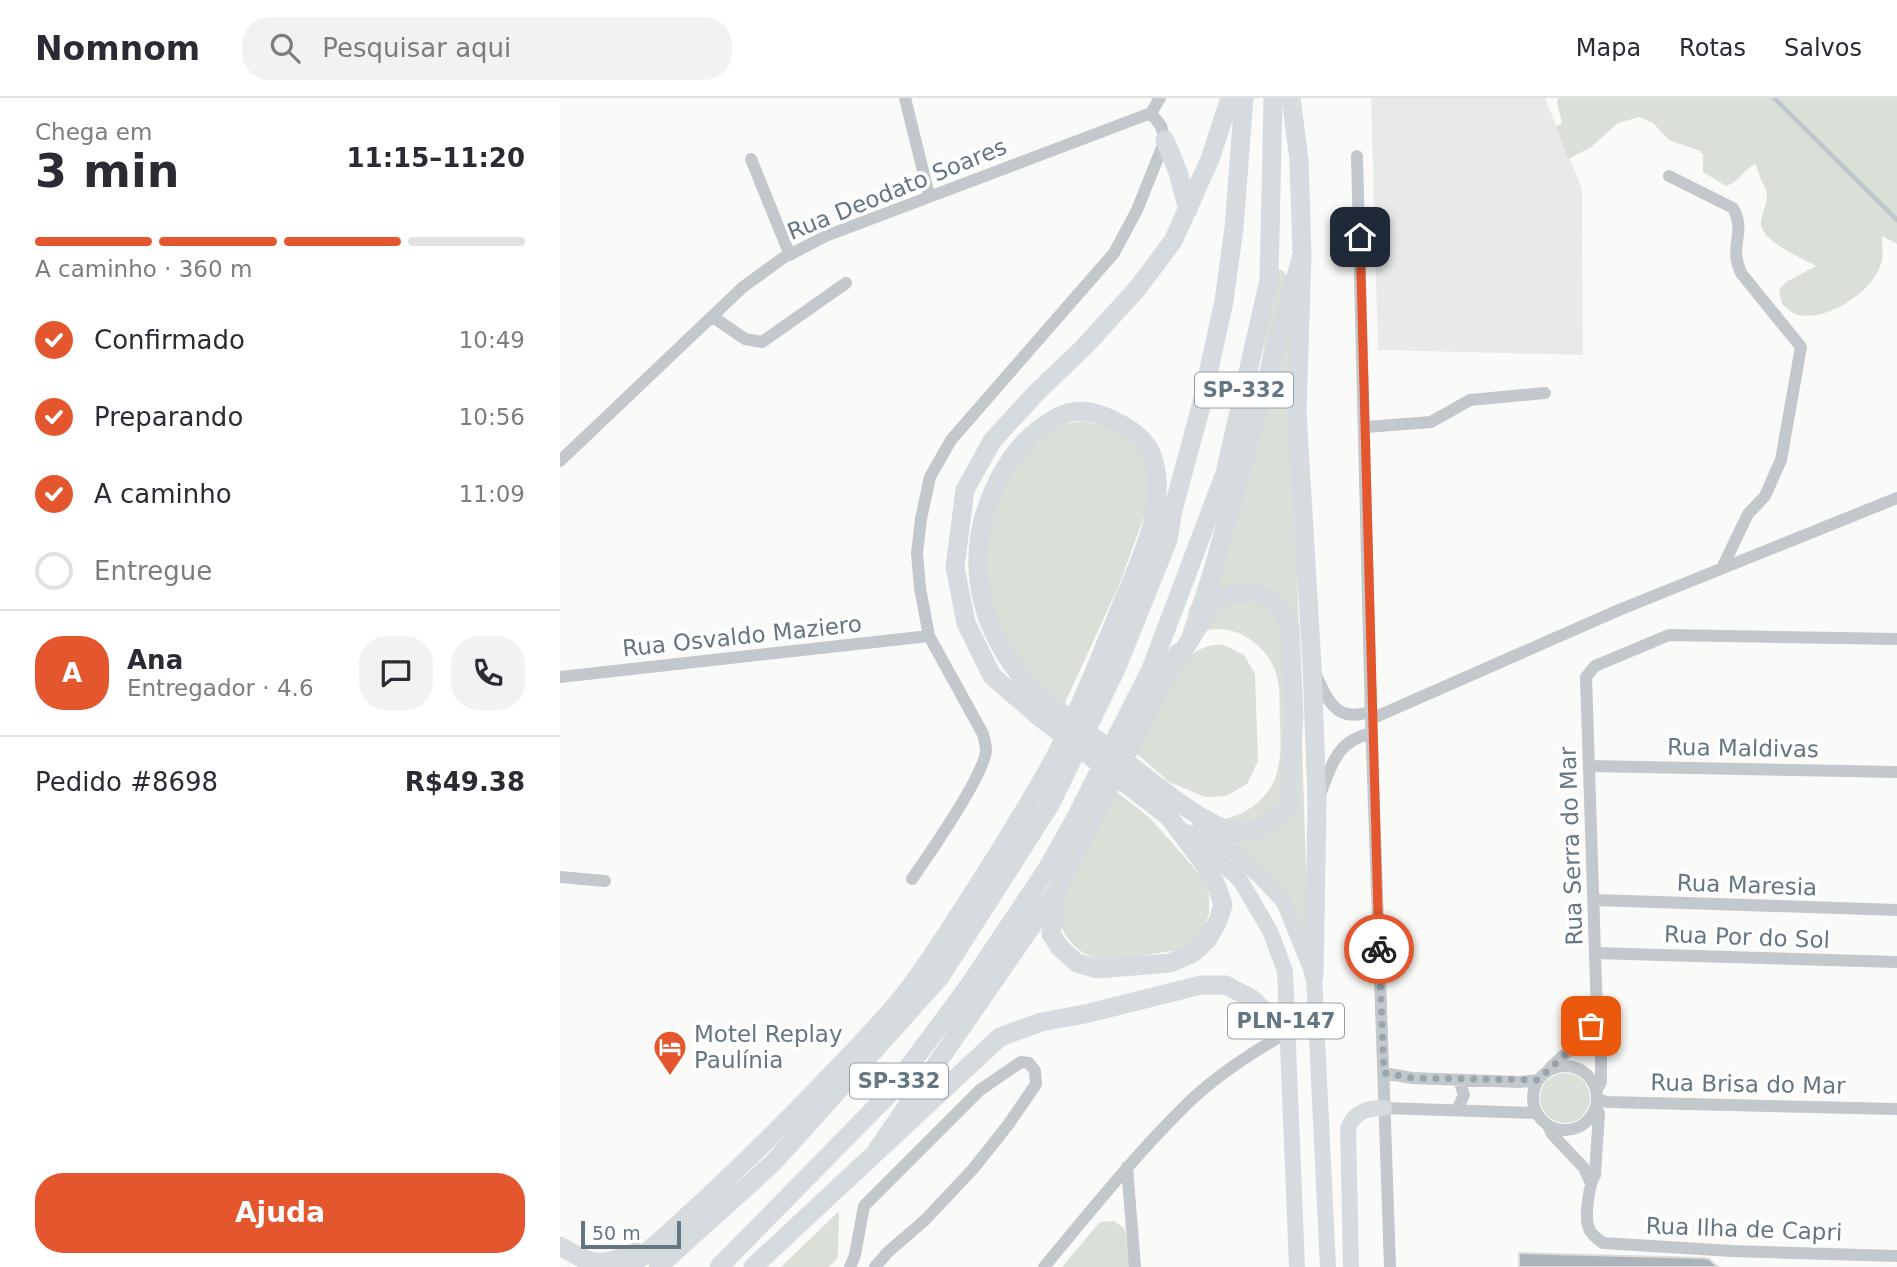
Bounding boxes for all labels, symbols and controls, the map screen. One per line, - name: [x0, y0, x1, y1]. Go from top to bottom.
- search box: [242, 17, 732, 80]
- text: Nomnom: [35, 29, 200, 68]
- icon: search: [266, 29, 304, 67]
- text: Pesquisar aqui: [322, 33, 511, 63]
- text: Mapa: [1576, 34, 1641, 62]
- text: Rotas: [1679, 34, 1746, 62]
- text: Salvos: [1784, 34, 1862, 62]
- text: Chega em: [35, 119, 152, 145]
- street label: Rua Deodato Soares: [784, 133, 1010, 245]
- text: 11:15–11:20: [346, 143, 525, 173]
- text: 3 min: [35, 144, 179, 198]
- pin: [1330, 207, 1390, 267]
- icon: home: [1341, 218, 1379, 256]
- text: A caminho · 360 m: [35, 256, 252, 282]
- icon: check: [35, 321, 73, 359]
- text: Confirmado: [94, 325, 245, 355]
- text: 10:49: [459, 327, 525, 353]
- road number: SP-332: [1195, 372, 1293, 408]
- icon: check: [35, 398, 73, 436]
- text: Preparando: [94, 402, 243, 432]
- text: 10:56: [459, 404, 525, 430]
- icon: check: [35, 475, 73, 513]
- text: A caminho: [94, 479, 232, 509]
- text: 11:09: [459, 481, 525, 507]
- text: Entregue: [94, 556, 212, 586]
- street label: Rua Osvaldo Maziero: [621, 610, 863, 662]
- button: chat: [359, 636, 433, 710]
- button: phone: [451, 636, 525, 710]
- text: Ana: [127, 645, 183, 675]
- text: A: [62, 658, 82, 688]
- text: Entregador · 4.6: [127, 675, 314, 701]
- street label: Rua Maldivas: [1667, 734, 1819, 762]
- street label: Rua Serra do Mar: [1555, 746, 1587, 946]
- text: Pedido #8698: [35, 767, 218, 797]
- text: R$49.38: [405, 767, 525, 797]
- street label: Rua Maresia: [1676, 870, 1818, 900]
- courier: [1344, 914, 1414, 984]
- street label: Rua Por do Sol: [1664, 921, 1830, 953]
- icon: bike: [1360, 930, 1398, 968]
- pin: [1561, 996, 1621, 1056]
- road number: PLN-147: [1228, 1004, 1344, 1038]
- icon: bag: [1572, 1007, 1610, 1045]
- place label: Motel Replay Paulínia: [694, 1021, 843, 1073]
- hotel icon: Motel Replay Paulínia: [651, 1028, 689, 1077]
- road number: SP-332: [850, 1063, 948, 1098]
- street label: Rua Brisa do Mar: [1650, 1069, 1846, 1099]
- button: Ajuda: [35, 1173, 525, 1253]
- street label: Rua Ilha de Capri: [1645, 1213, 1843, 1245]
- scale bar: [581, 1218, 681, 1250]
- text: 50 m: [592, 1222, 641, 1244]

